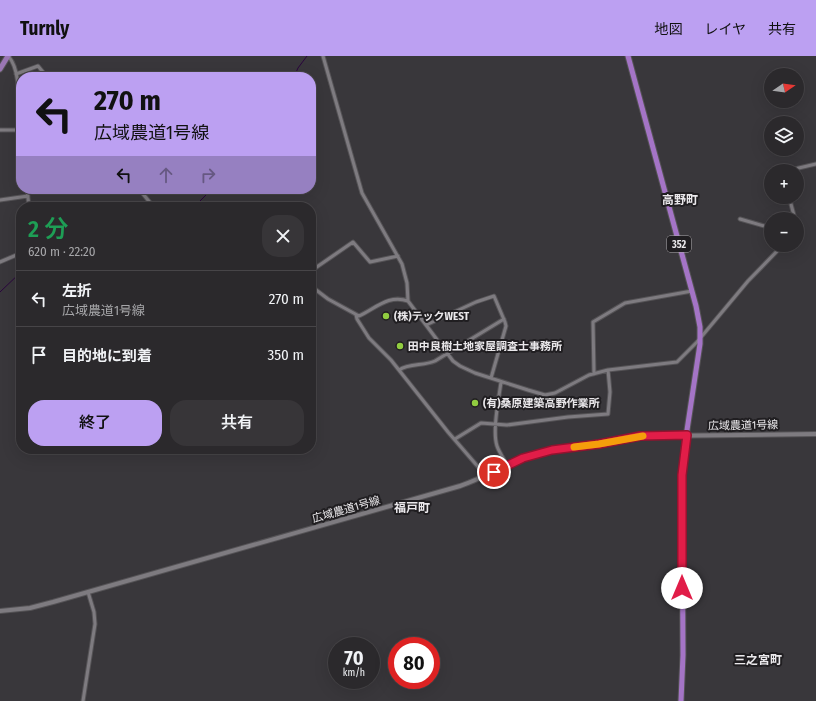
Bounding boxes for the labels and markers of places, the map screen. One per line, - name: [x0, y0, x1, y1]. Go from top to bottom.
- place label: (株)テックWEST: [394, 310, 470, 323]
- marker: (株)テックWEST: [381, 311, 391, 321]
- place label: 田中良樹土地家屋調査士事務所: [408, 340, 562, 353]
- marker: 田中良樹土地家屋調査士事務所: [395, 341, 405, 351]
- place label: (有)桑原建築高野作業所: [483, 397, 600, 410]
- marker: (有)桑原建築高野作業所: [470, 398, 480, 408]
- pin: [477, 455, 511, 489]

